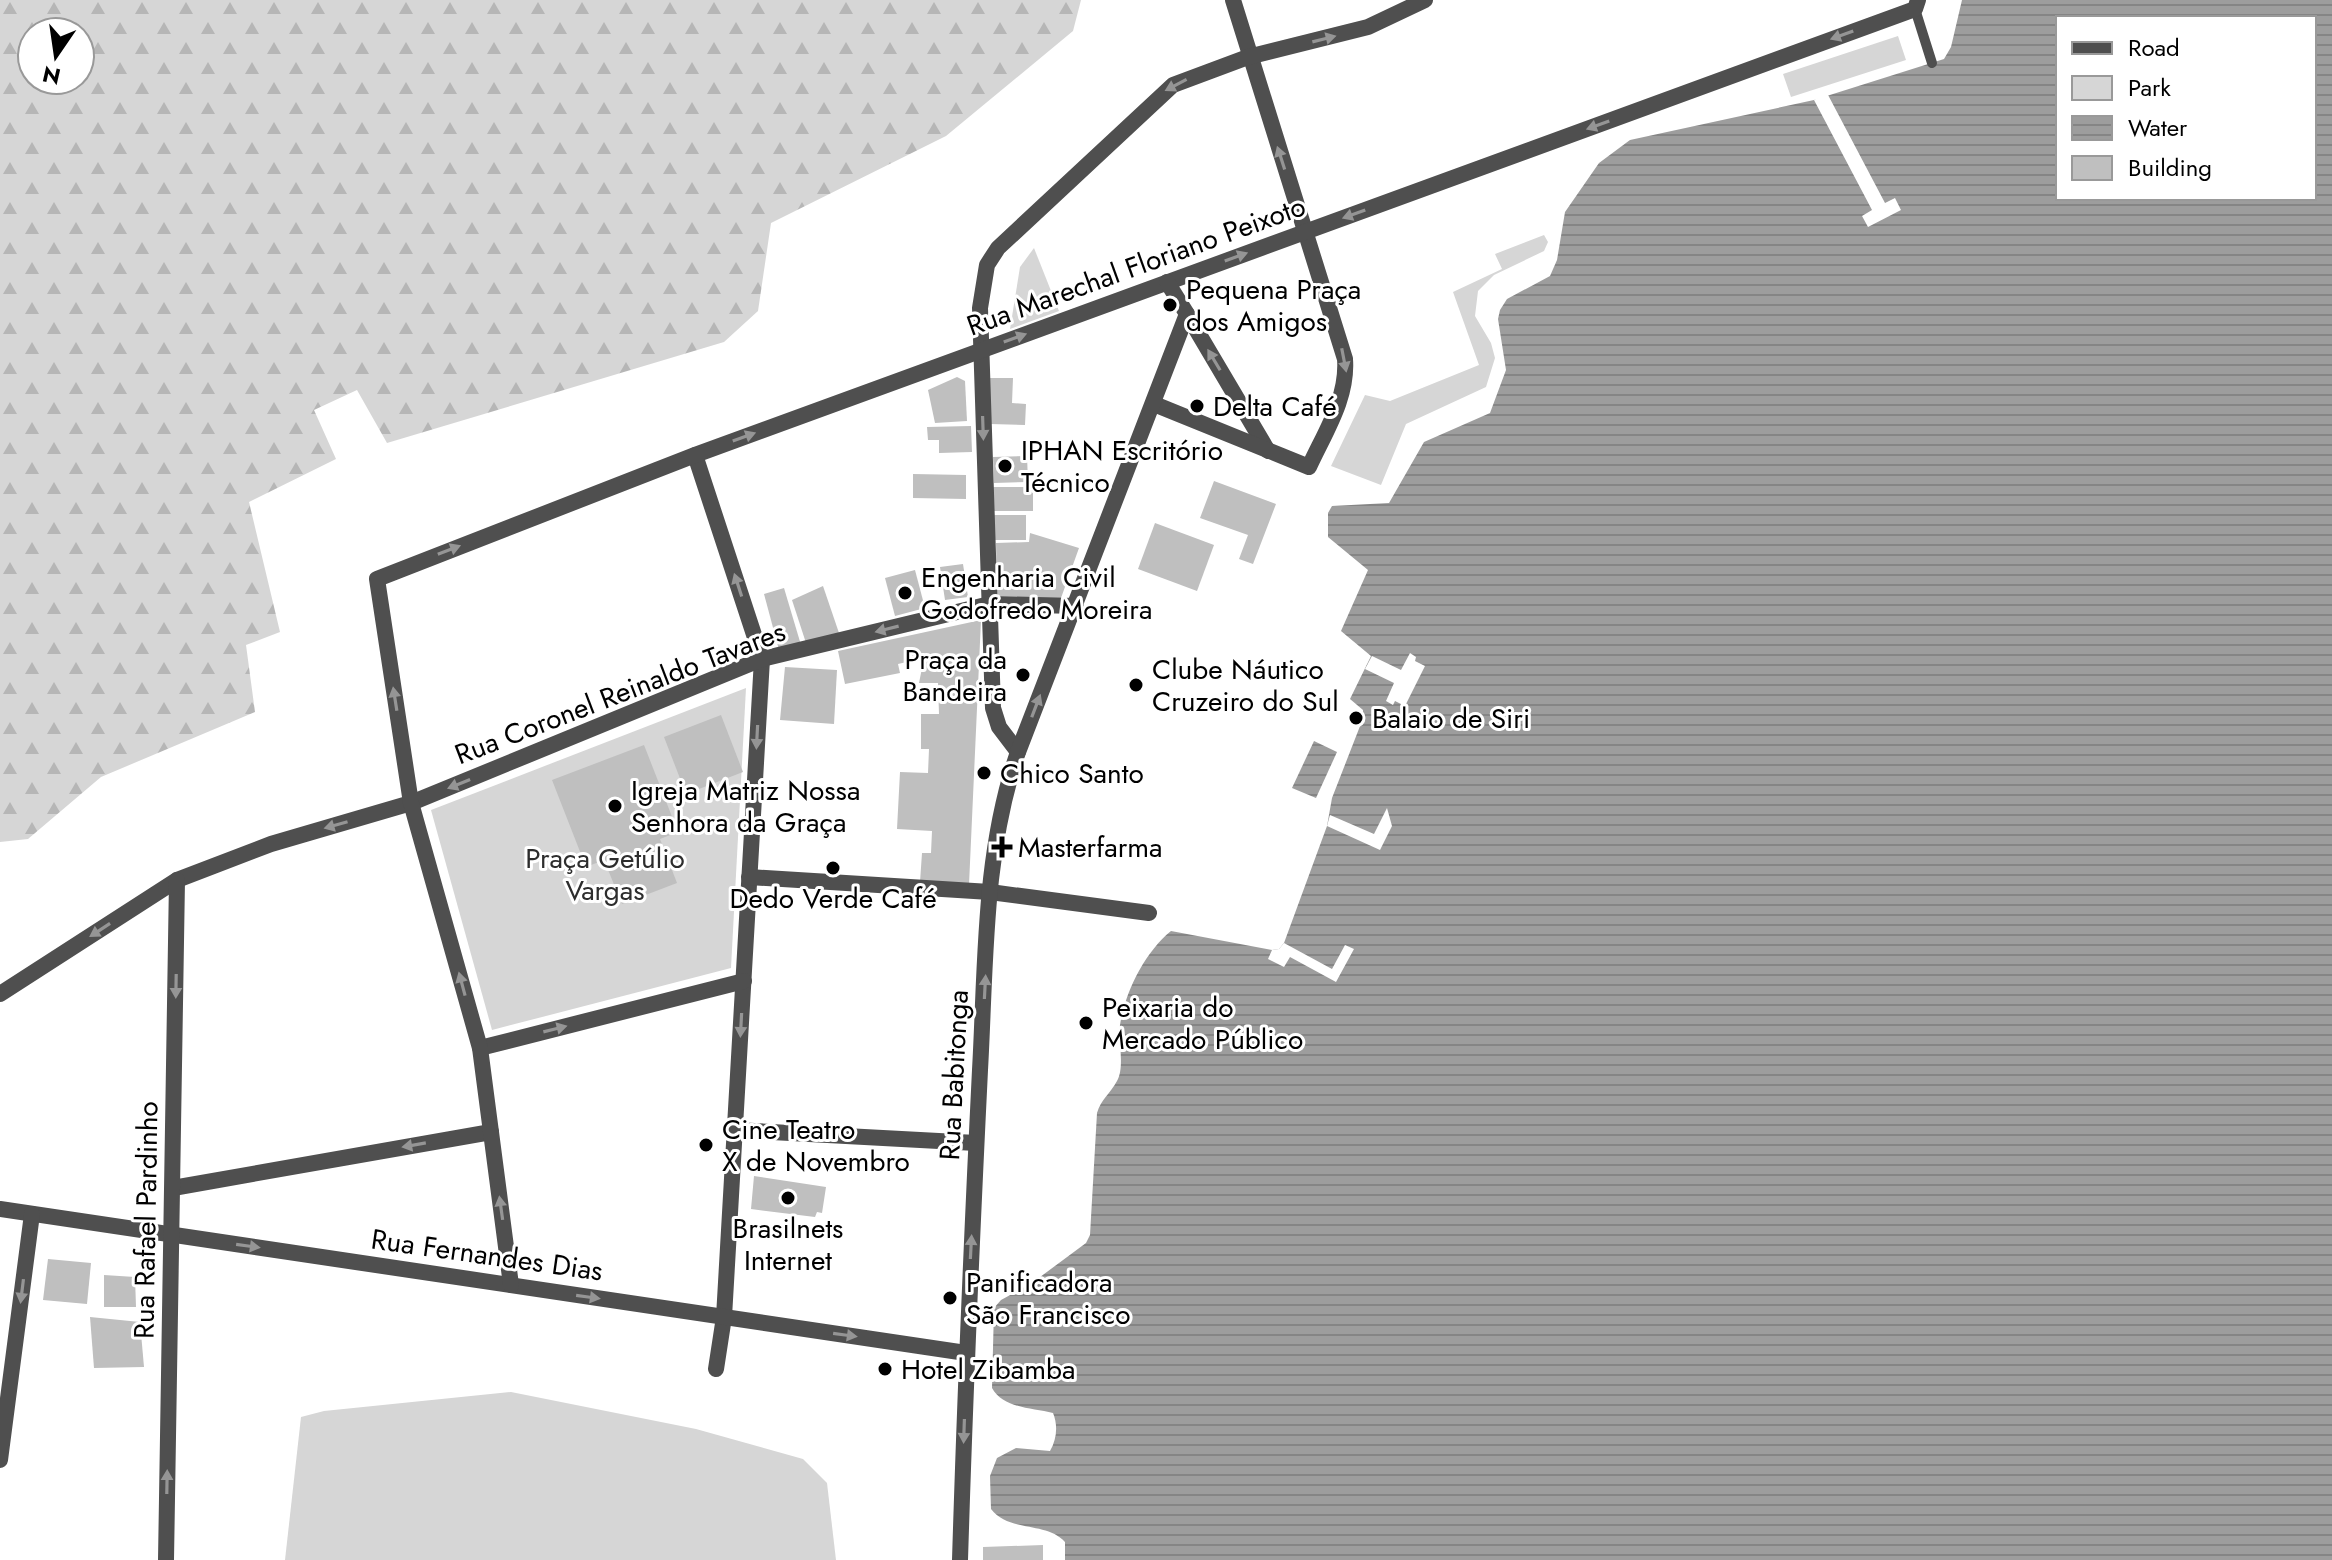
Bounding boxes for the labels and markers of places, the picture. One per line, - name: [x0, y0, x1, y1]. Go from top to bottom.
- place label: Pequena Praça dos Amigos: [1186, 269, 1361, 342]
- marker: Pequena Praça dos Amigos: [1161, 296, 1179, 314]
- place label: Delta Café: [1213, 386, 1337, 427]
- marker: Delta Café: [1188, 397, 1206, 415]
- place label: IPHAN Escritório Técnico: [1021, 430, 1223, 503]
- marker: IPHAN Escritório Técnico: [996, 457, 1014, 475]
- place label: Engenharia Civil Godofredo Moreira: [921, 557, 1152, 630]
- marker: Engenharia Civil Godofredo Moreira: [896, 584, 914, 602]
- place label: Praça da Bandeira: [902, 639, 1007, 712]
- place label: Clube Náutico Cruzeiro do Sul: [1152, 649, 1339, 722]
- marker: Praça da Bandeira: [1014, 666, 1032, 684]
- marker: Clube Náutico Cruzeiro do Sul: [1127, 676, 1145, 694]
- place label: Balaio de Siri: [1372, 698, 1530, 739]
- marker: Balaio de Siri: [1347, 709, 1365, 727]
- place label: Chico Santo: [1000, 753, 1144, 794]
- marker: Chico Santo: [975, 764, 993, 782]
- place label: Igreja Matriz Nossa Senhora da Graça: [631, 770, 860, 843]
- marker: Igreja Matriz Nossa Senhora da Graça: [606, 797, 624, 815]
- place label: Masterfarma: [1018, 827, 1163, 868]
- marker: Masterfarma: [993, 838, 1011, 856]
- marker: Dedo Verde Café: [824, 859, 842, 877]
- place label: Dedo Verde Café: [729, 878, 937, 919]
- place label: Peixaria do Mercado Público: [1102, 987, 1303, 1060]
- marker: Peixaria do Mercado Público: [1077, 1014, 1095, 1032]
- place label: Cine Teatro X de Novembro: [722, 1109, 910, 1182]
- marker: Cine Teatro X de Novembro: [697, 1136, 715, 1154]
- marker: Brasilnets Internet: [779, 1189, 797, 1207]
- place label: Brasilnets Internet: [733, 1208, 843, 1281]
- place label: Panificadora São Francisco: [966, 1262, 1130, 1335]
- marker: Panificadora São Francisco: [941, 1289, 959, 1307]
- place label: Hotel Zibamba: [901, 1349, 1076, 1390]
- marker: Hotel Zibamba: [876, 1360, 894, 1378]

